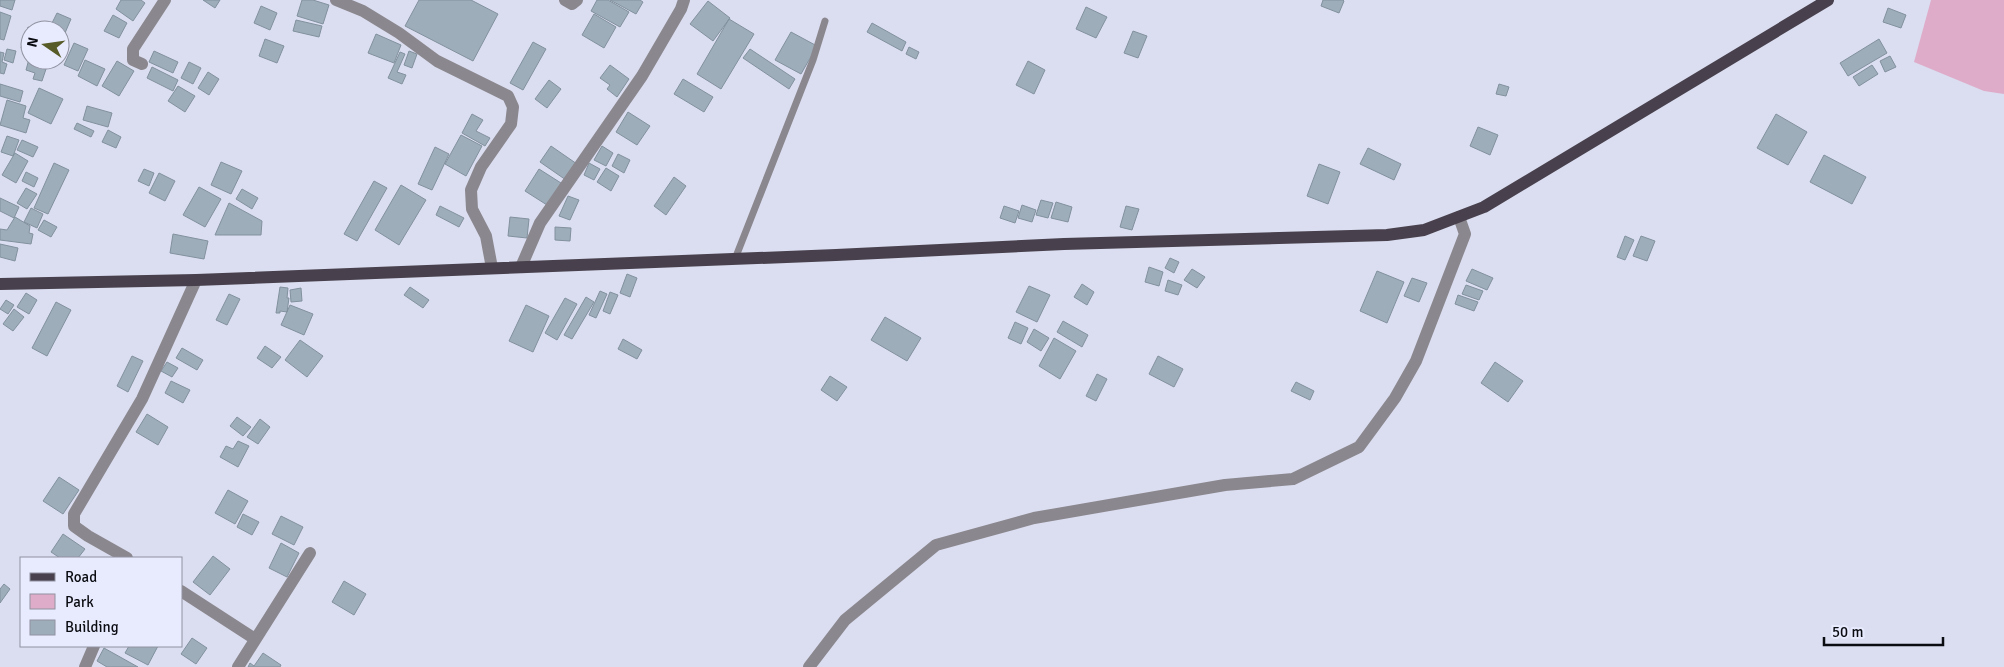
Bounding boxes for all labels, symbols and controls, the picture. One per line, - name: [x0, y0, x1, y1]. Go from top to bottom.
- north arrow: [20, 20, 70, 70]
- text: N: [23, 36, 42, 49]
- legend: [20, 557, 182, 647]
- text: Road: [65, 568, 97, 586]
- text: Park: [65, 593, 94, 611]
- scale bar: [1824, 614, 1943, 646]
- text: Building: [65, 618, 119, 636]
- text: 50 m: [1832, 623, 1863, 641]

